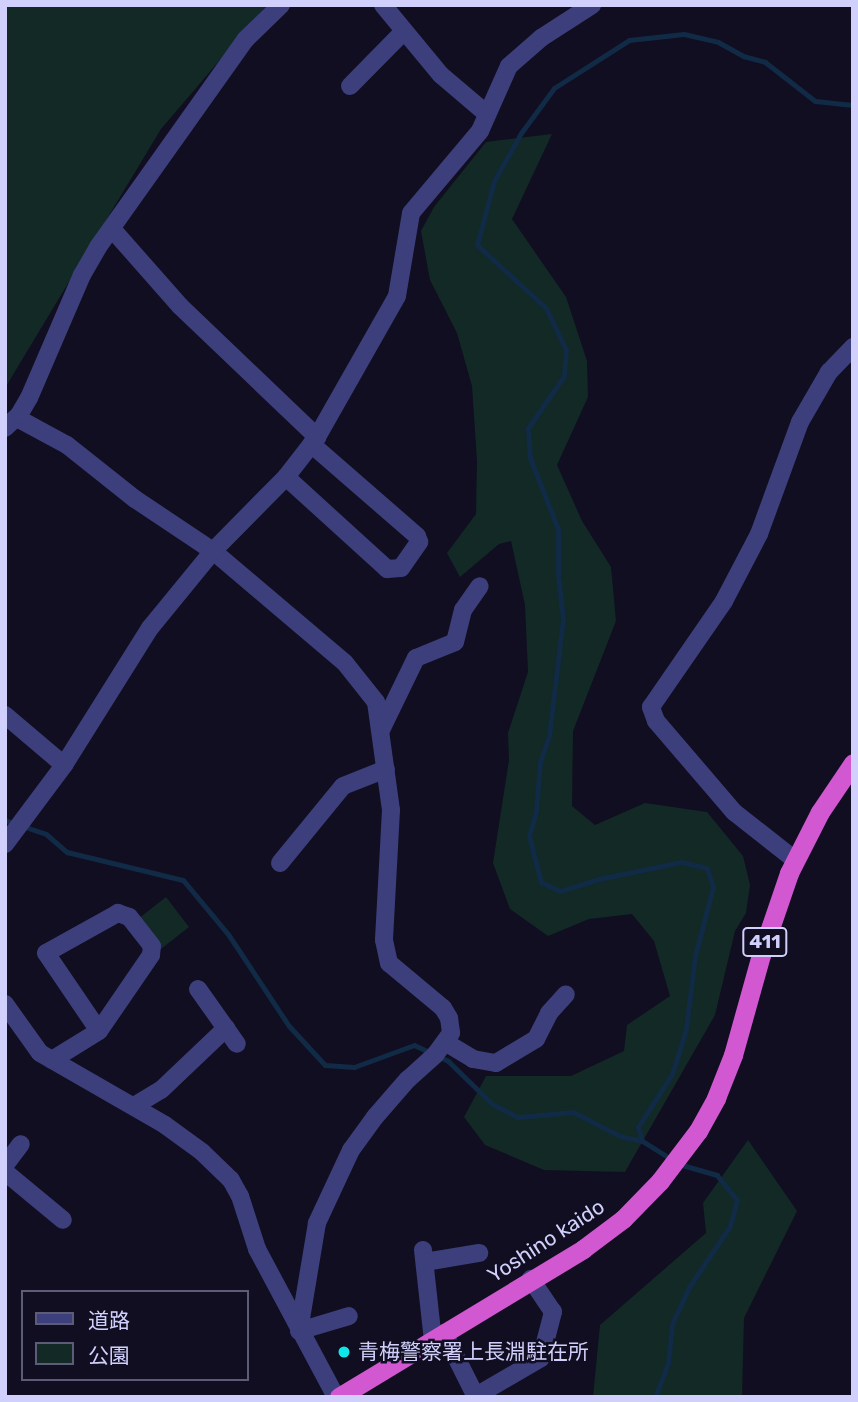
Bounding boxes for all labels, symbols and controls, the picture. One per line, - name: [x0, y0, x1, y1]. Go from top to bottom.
- road number: 411: [742, 926, 788, 958]
- street label: Yoshino kaido: [483, 1194, 609, 1288]
- legend: [21, 1290, 248, 1381]
- text: 道路: [88, 1308, 130, 1333]
- place label: 青梅警察署上長淵駐在所: [358, 1339, 589, 1365]
- text: 公園: [88, 1343, 130, 1368]
- marker: 青梅警察署上長淵駐在所: [336, 1344, 352, 1360]

